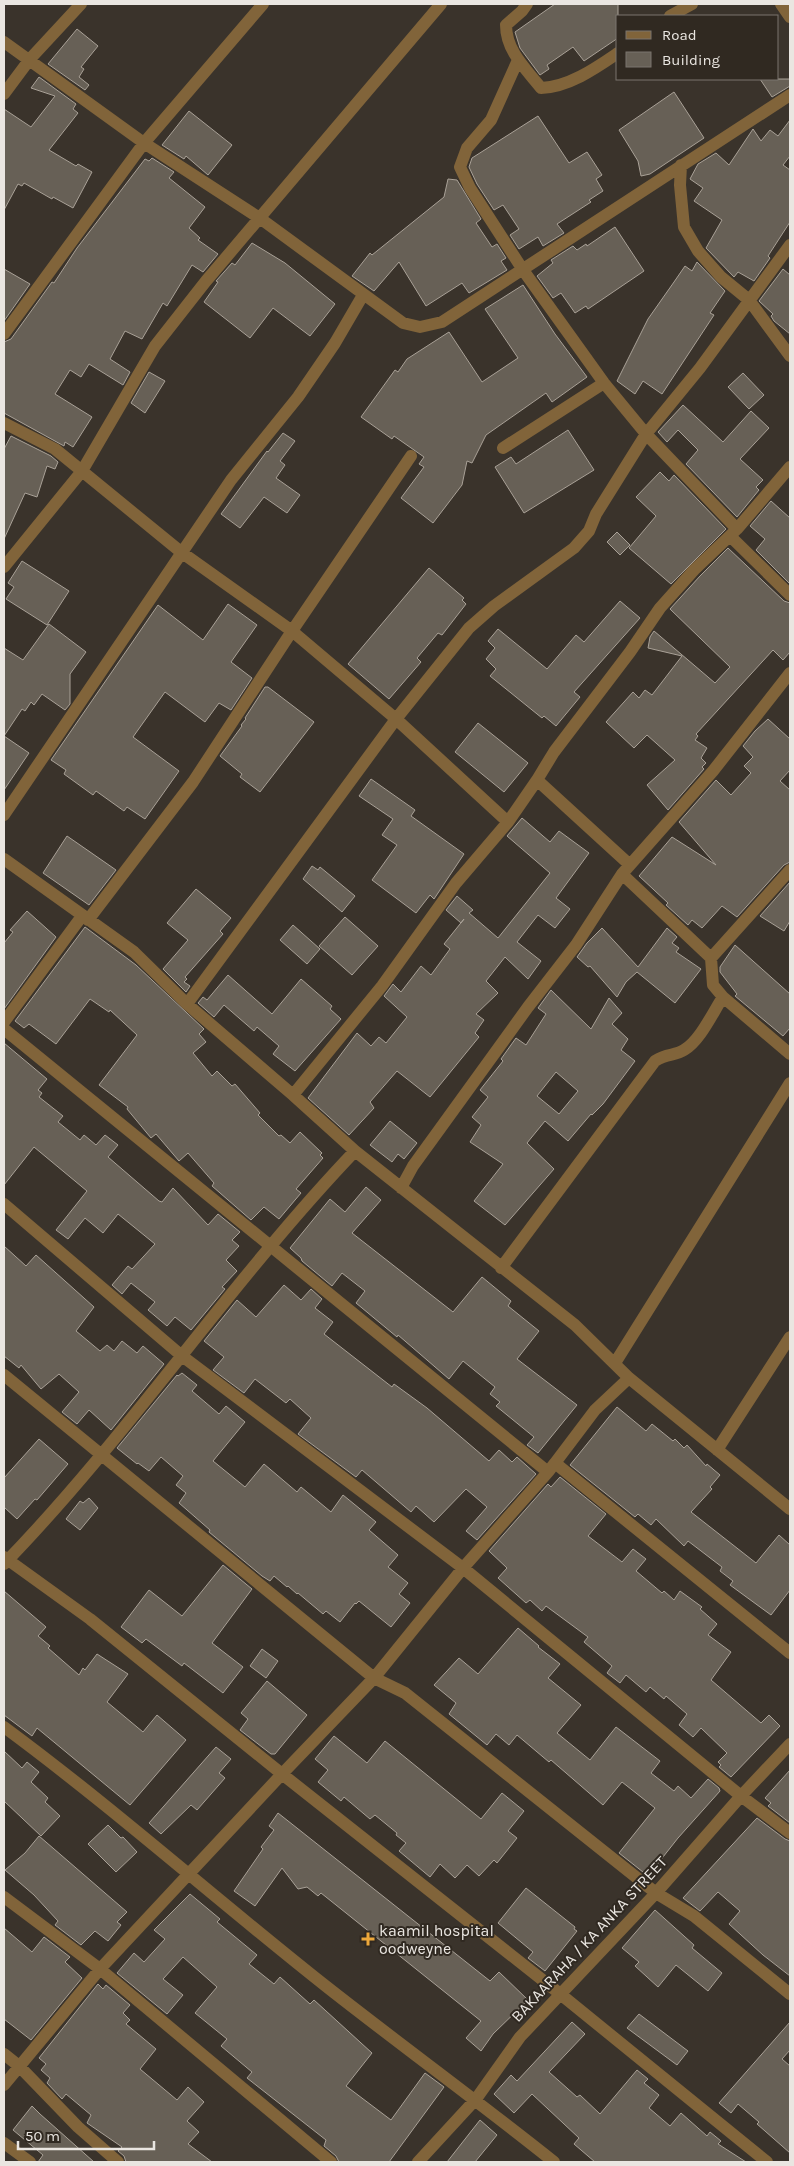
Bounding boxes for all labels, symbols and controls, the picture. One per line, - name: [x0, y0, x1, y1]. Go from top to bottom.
- legend: [616, 15, 779, 80]
- text: Road: [662, 26, 697, 44]
- text: Building: [662, 51, 720, 69]
- street label: BAKAARAHA / KA ANKA STREET: [507, 1852, 671, 2026]
- place label: kaamil hospital oodweyne: [379, 1921, 494, 1958]
- marker: kaamil hospital oodweyne: [361, 1932, 375, 1946]
- scale bar: [18, 2118, 154, 2150]
- text: 50 m: [25, 2127, 60, 2145]

